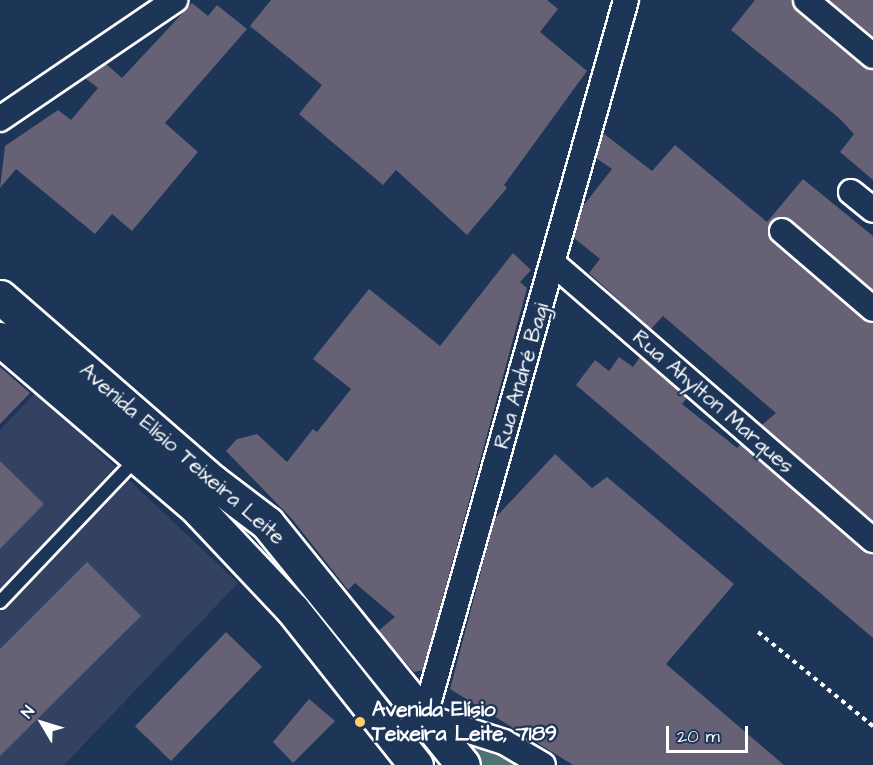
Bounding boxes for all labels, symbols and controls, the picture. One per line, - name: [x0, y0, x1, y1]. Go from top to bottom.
- street label: Rua André Bagi: [489, 300, 555, 452]
- street label: Rua Ahylton Marques: [627, 325, 799, 479]
- street label: Avenida Elísio Teixeira Leite: [74, 358, 290, 550]
- north arrow: [12, 693, 72, 753]
- place label: Avenida Elísio Teixeira Leite, 7189: [372, 697, 557, 747]
- text: N: [16, 701, 40, 723]
- scale bar: [669, 714, 752, 752]
- marker: Avenida Elísio Teixeira Leite, 7189: [353, 715, 367, 729]
- text: 20 m: [677, 724, 720, 749]

